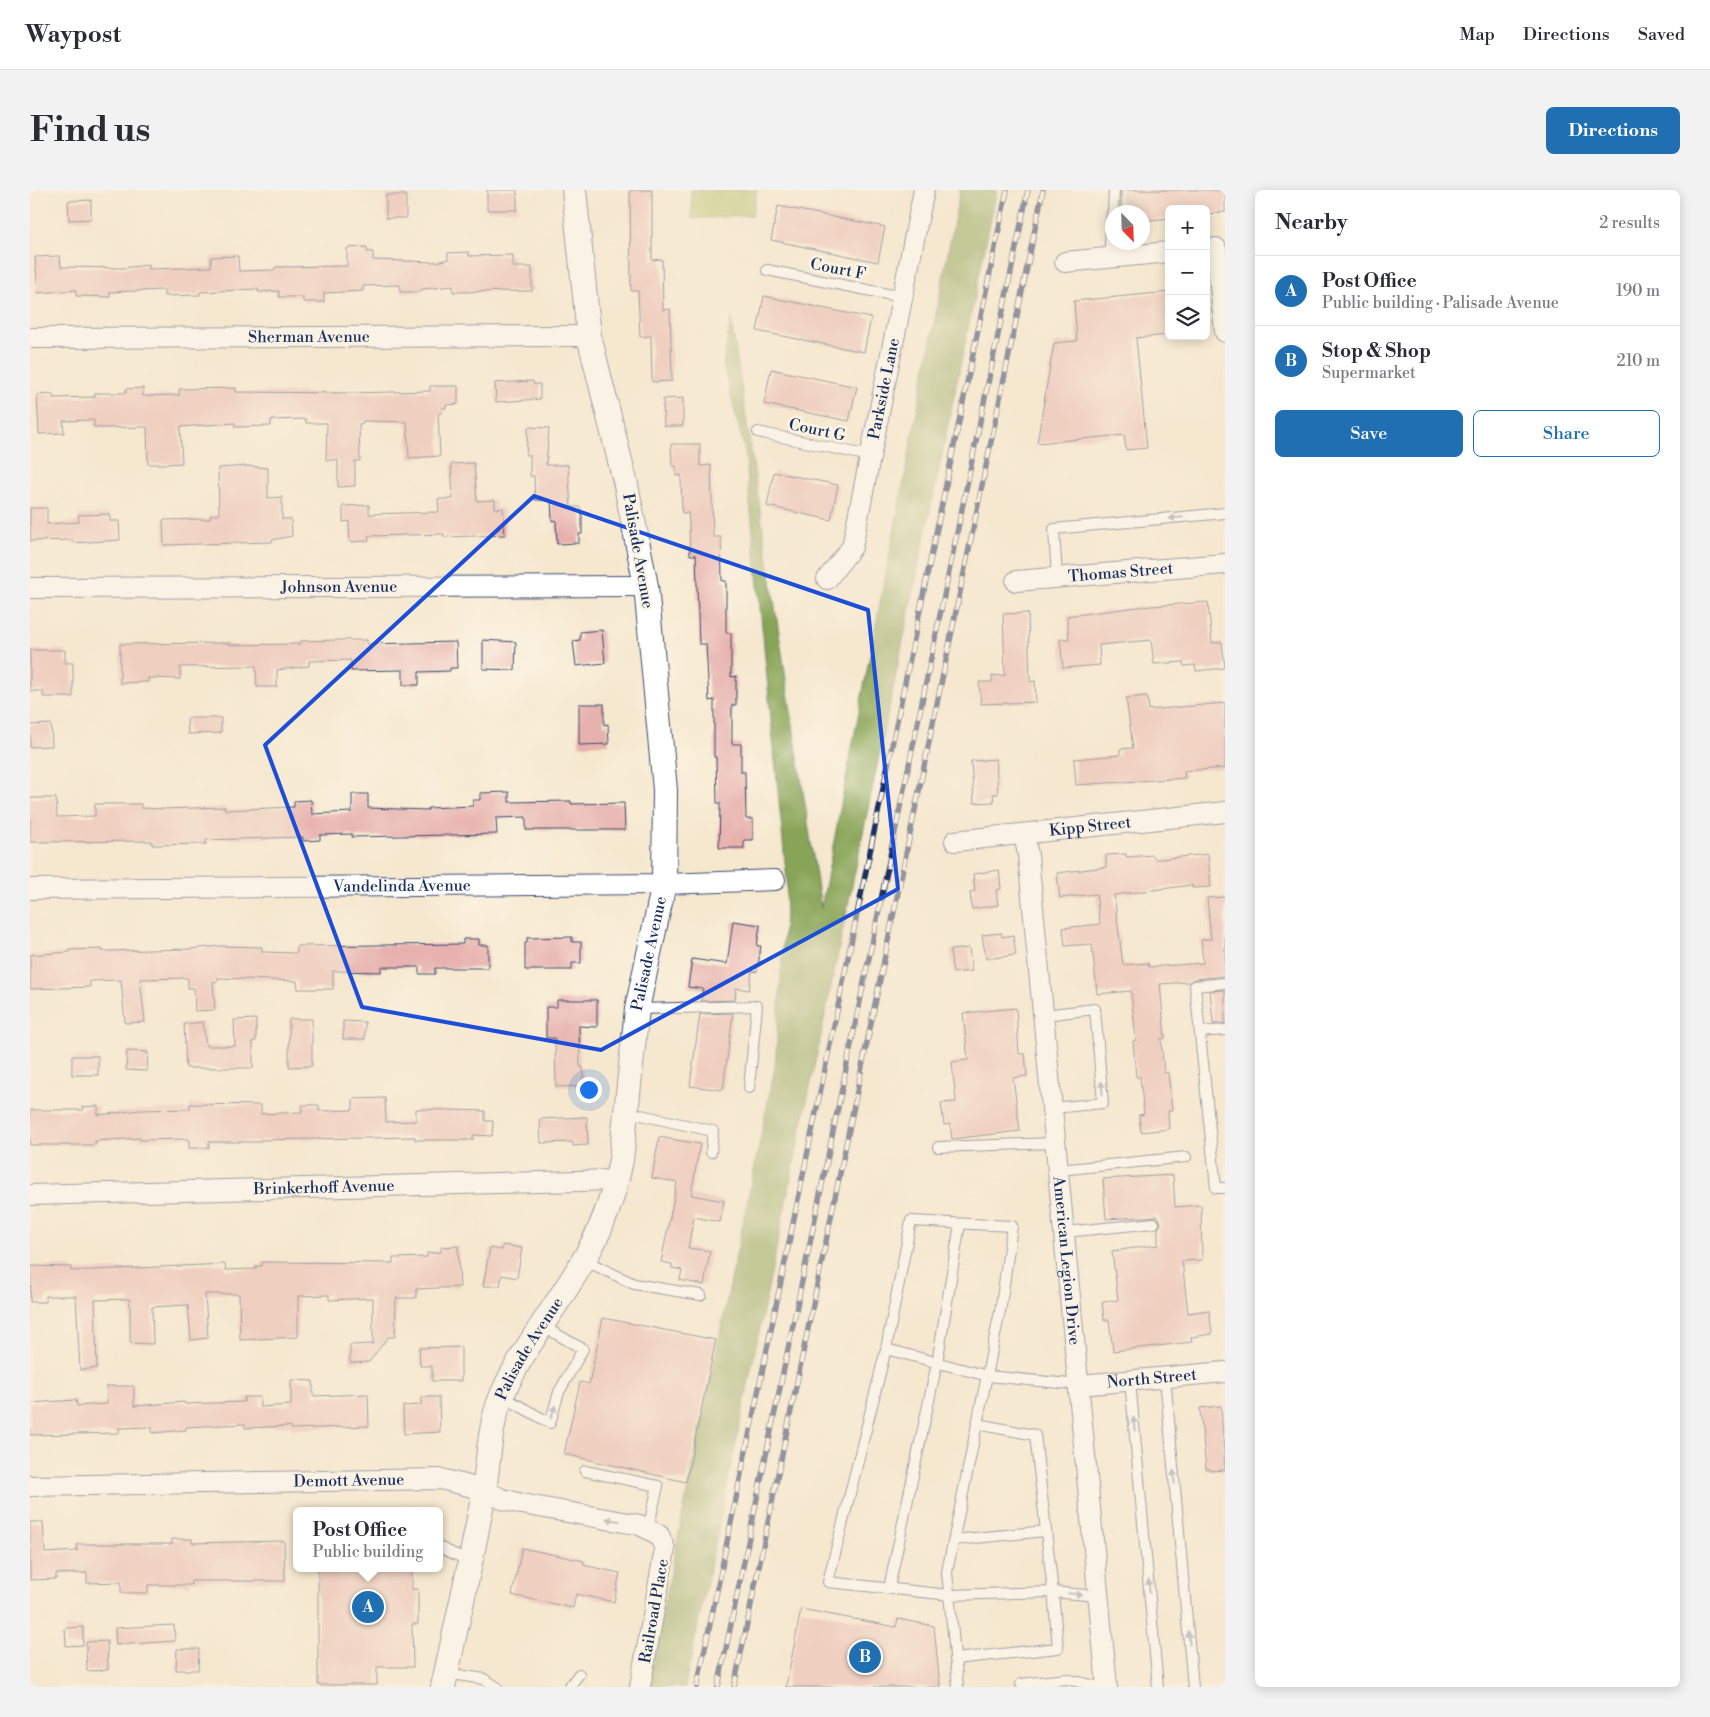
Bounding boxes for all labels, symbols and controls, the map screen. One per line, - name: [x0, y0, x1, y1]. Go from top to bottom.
- text: Waypost: [25, 20, 121, 50]
- text: Map: [1459, 23, 1495, 46]
- text: Directions: [1523, 23, 1610, 46]
- text: Saved: [1638, 23, 1685, 46]
- button: Directions: [1546, 107, 1680, 154]
- text: Find us: [30, 109, 150, 152]
- north arrow: [1105, 205, 1150, 250]
- map controls: [1165, 205, 1210, 340]
- button: +: [1165, 205, 1210, 250]
- text: Nearby: [1275, 210, 1348, 236]
- text: 2 results: [1599, 213, 1660, 233]
- button: −: [1165, 250, 1210, 295]
- street label: Court F: [809, 254, 867, 284]
- text: Post Office: [1322, 269, 1417, 293]
- text: A: [1285, 281, 1297, 301]
- text: 190 m: [1616, 281, 1660, 301]
- text: Public building · Palisade Avenue: [1322, 293, 1559, 313]
- button: layers: [1165, 295, 1210, 340]
- street label: Sherman Avenue: [248, 327, 370, 347]
- street label: Parkside Lane: [864, 336, 904, 441]
- text: Stop & Shop: [1322, 339, 1431, 363]
- text: B: [1285, 351, 1297, 371]
- text: 210 m: [1616, 351, 1660, 371]
- text: Supermarket: [1322, 363, 1416, 383]
- button: Save: [1275, 410, 1463, 457]
- button: Share: [1473, 410, 1660, 457]
- street label: Court G: [787, 414, 847, 446]
- street label: Palisade Avenue: [618, 492, 658, 610]
- one-way arrow: [1168, 514, 1184, 522]
- street label: Thomas Street: [1067, 558, 1174, 587]
- street label: Johnson Avenue: [280, 577, 397, 597]
- street label: Kipp Street: [1048, 812, 1133, 841]
- street label: Vandelinda Avenue: [332, 876, 471, 897]
- street label: Palisade Avenue: [627, 894, 671, 1013]
- your location: [576, 1077, 602, 1103]
- one-way arrow: [1098, 1079, 1106, 1095]
- street label: American Legion Drive: [1048, 1174, 1084, 1346]
- street label: Brinkerhoff Avenue: [252, 1176, 395, 1199]
- street label: Palisade Avenue: [491, 1293, 568, 1403]
- street label: North Street: [1106, 1365, 1198, 1393]
- one-way arrow: [550, 1404, 558, 1419]
- one-way arrow: [1130, 1416, 1138, 1432]
- one-way arrow: [1170, 1468, 1178, 1484]
- street label: Demott Avenue: [293, 1470, 405, 1492]
- popup: [293, 1507, 443, 1572]
- one-way arrow: [606, 1516, 621, 1524]
- text: Post Office: [312, 1518, 407, 1542]
- text: Public building: [312, 1542, 424, 1562]
- street label: Railroad Place: [635, 1557, 673, 1665]
- one-way arrow: [1145, 1578, 1153, 1594]
- pin: A: [352, 1588, 384, 1626]
- one-way arrow: [1067, 1590, 1083, 1598]
- one-way arrow: [1184, 1630, 1192, 1646]
- pin: B: [849, 1638, 881, 1676]

